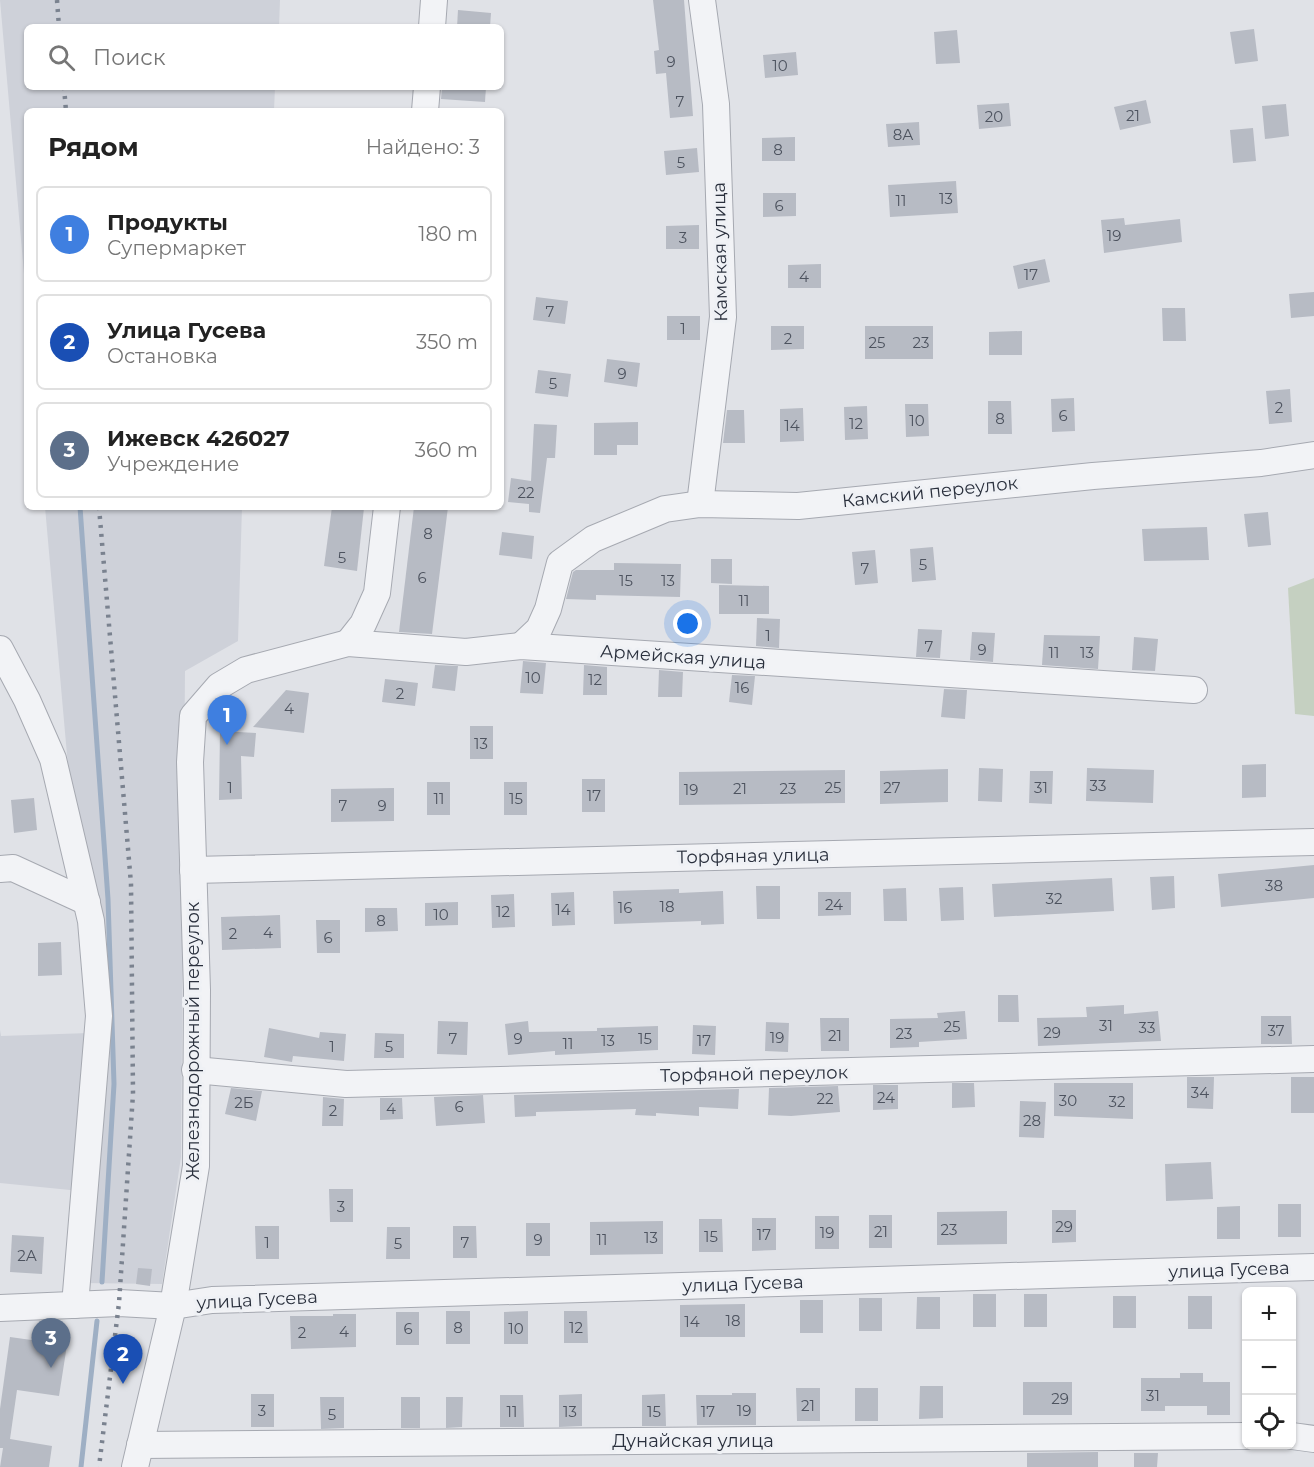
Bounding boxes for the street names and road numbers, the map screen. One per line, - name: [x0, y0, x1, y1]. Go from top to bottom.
- street label: Камская улица: [708, 182, 732, 322]
- street label: Камский переулок: [841, 472, 1020, 512]
- street label: Армейская улица: [599, 640, 767, 674]
- street label: Торфяная улица: [677, 844, 829, 868]
- street label: Железнодорожный переулок: [182, 901, 204, 1180]
- street label: Торфяной переулок: [660, 1061, 849, 1087]
- street label: улица Гусева: [1167, 1257, 1290, 1283]
- street label: улица Гусева: [681, 1271, 804, 1297]
- street label: улица Гусева: [195, 1286, 318, 1314]
- street label: Дунайская улица: [612, 1430, 774, 1452]

